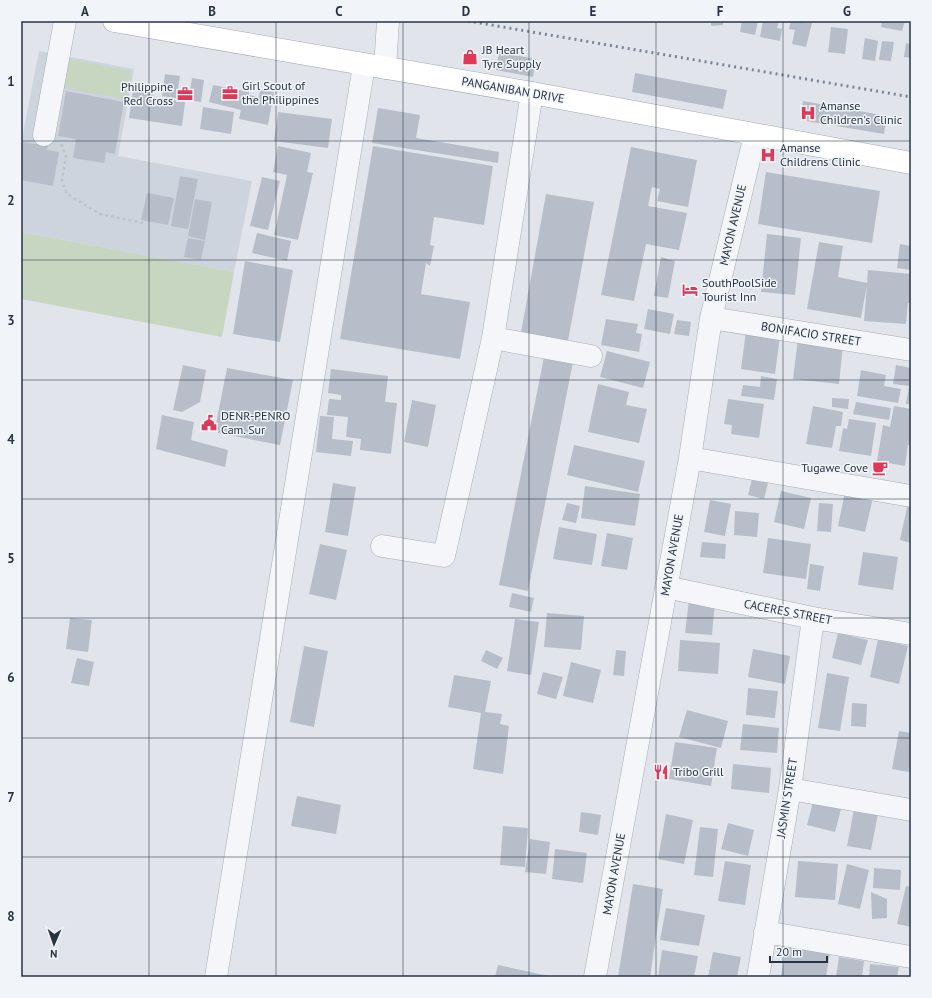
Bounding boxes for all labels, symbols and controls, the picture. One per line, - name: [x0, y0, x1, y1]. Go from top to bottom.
- text: A: [81, 3, 89, 20]
- text: B: [208, 3, 216, 20]
- text: C: [335, 3, 343, 20]
- text: D: [462, 3, 470, 20]
- text: E: [590, 3, 597, 20]
- text: F: [717, 3, 724, 20]
- text: G: [843, 3, 851, 20]
- place label: JB Heart Tyre Supply: [481, 42, 541, 71]
- shop icon: JB Heart Tyre Supply: [461, 48, 479, 66]
- text: 1: [7, 73, 15, 90]
- street label: PANGANIBAN DRIVE: [461, 73, 566, 106]
- place label: Girl Scout of the Philippines: [242, 78, 319, 107]
- place label: Philippine Red Cross: [121, 79, 173, 108]
- office icon: Girl Scout of the Philippines: [221, 84, 239, 102]
- office icon: Philippine Red Cross: [176, 85, 194, 103]
- place label: Amanse Children's Clinic: [820, 98, 903, 127]
- hospital icon: Amanse Children's Clinic: [799, 104, 817, 122]
- place label: Amanse Childrens Clinic: [780, 140, 861, 169]
- hospital icon: Amanse Childrens Clinic: [759, 146, 777, 164]
- street label: MAYON AVENUE: [716, 183, 749, 267]
- text: 2: [7, 192, 15, 209]
- place label: SouthPoolSide Tourist Inn: [702, 275, 777, 304]
- hotel icon: SouthPoolSide Tourist Inn: [681, 281, 699, 299]
- text: 3: [7, 312, 15, 329]
- street label: BONIFACIO STREET: [760, 318, 863, 349]
- place label: DENR-PENRO Cam. Sur: [221, 408, 290, 437]
- public building icon: DENR-PENRO Cam. Sur: [200, 414, 218, 432]
- text: 4: [7, 431, 15, 448]
- cafe icon: Tugawe Cove: [871, 459, 889, 477]
- place label: Tugawe Cove: [801, 460, 868, 475]
- street label: MAYON AVENUE: [657, 513, 686, 597]
- text: 5: [7, 550, 15, 567]
- street label: CACERES STREET: [743, 596, 834, 627]
- text: 6: [7, 669, 15, 686]
- street label: JASMIN STREET: [773, 756, 800, 840]
- restaurant icon: Tribo Grill: [652, 763, 670, 781]
- place label: Tribo Grill: [673, 764, 724, 779]
- text: 7: [7, 789, 15, 806]
- street label: MAYON AVENUE: [599, 832, 628, 916]
- text: 8: [7, 908, 15, 925]
- north arrow: [34, 924, 74, 964]
- scale bar: [770, 938, 827, 964]
- text: 20 m: [776, 944, 802, 959]
- text: N: [50, 947, 58, 961]

